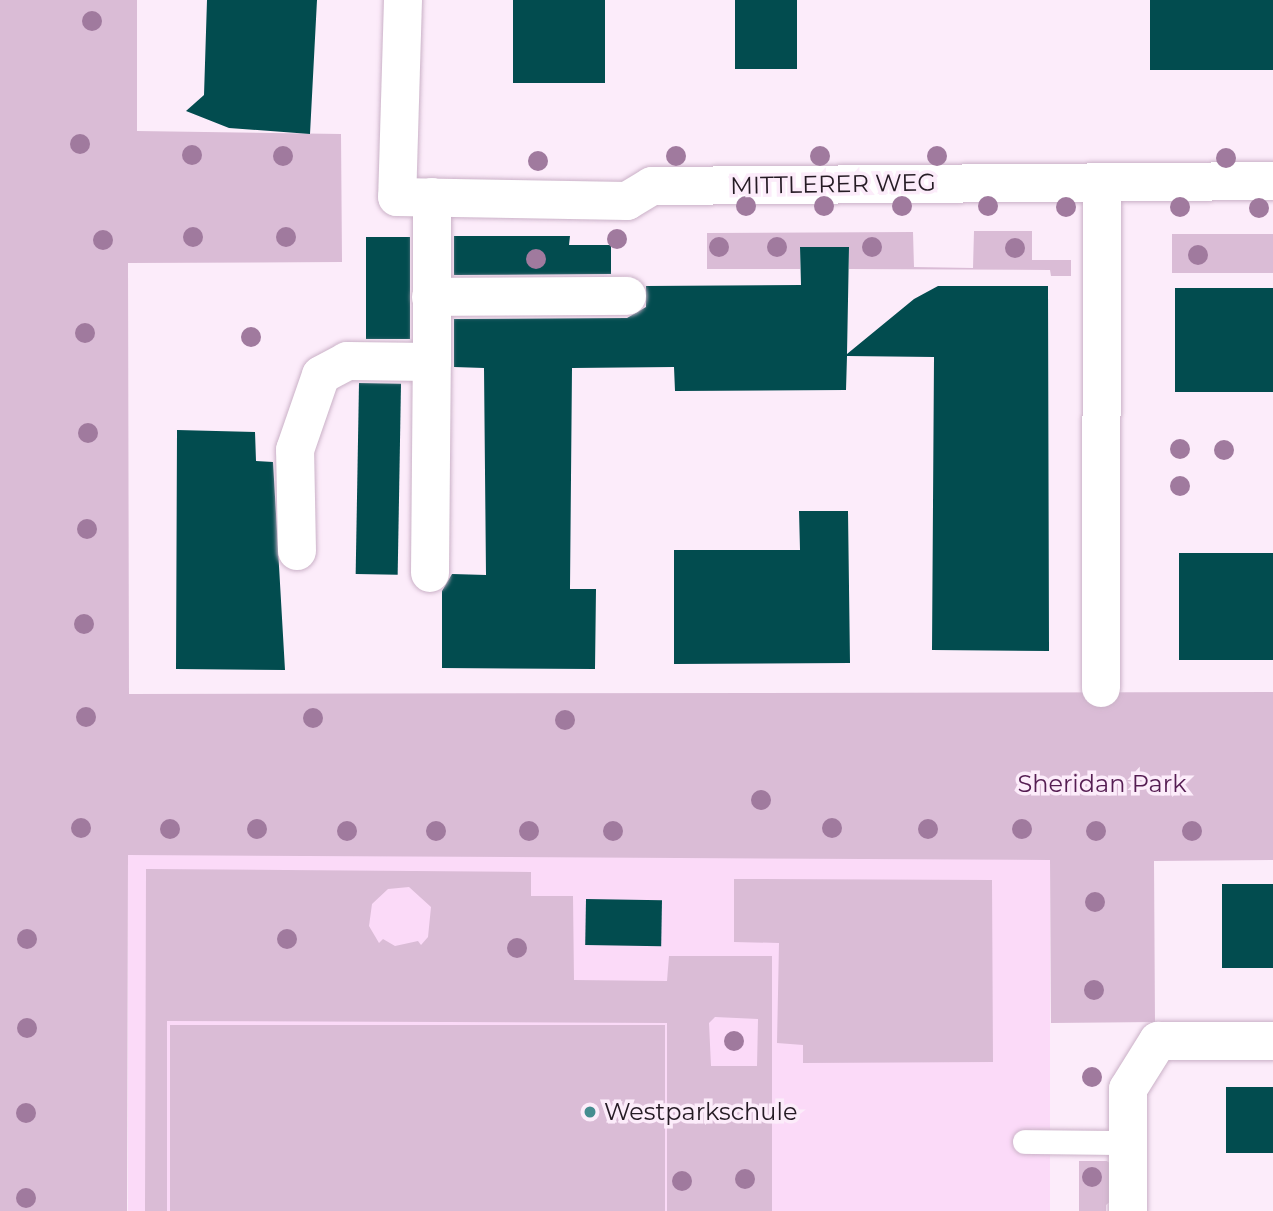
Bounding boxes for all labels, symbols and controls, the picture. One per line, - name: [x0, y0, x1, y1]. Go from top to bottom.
- street label: MITTLERER WEG: [730, 168, 936, 200]
- park label: Sheridan Park: [1017, 770, 1187, 798]
- place label: Westparkschule: [604, 1098, 797, 1126]
- marker: Westparkschule: [582, 1104, 598, 1120]

